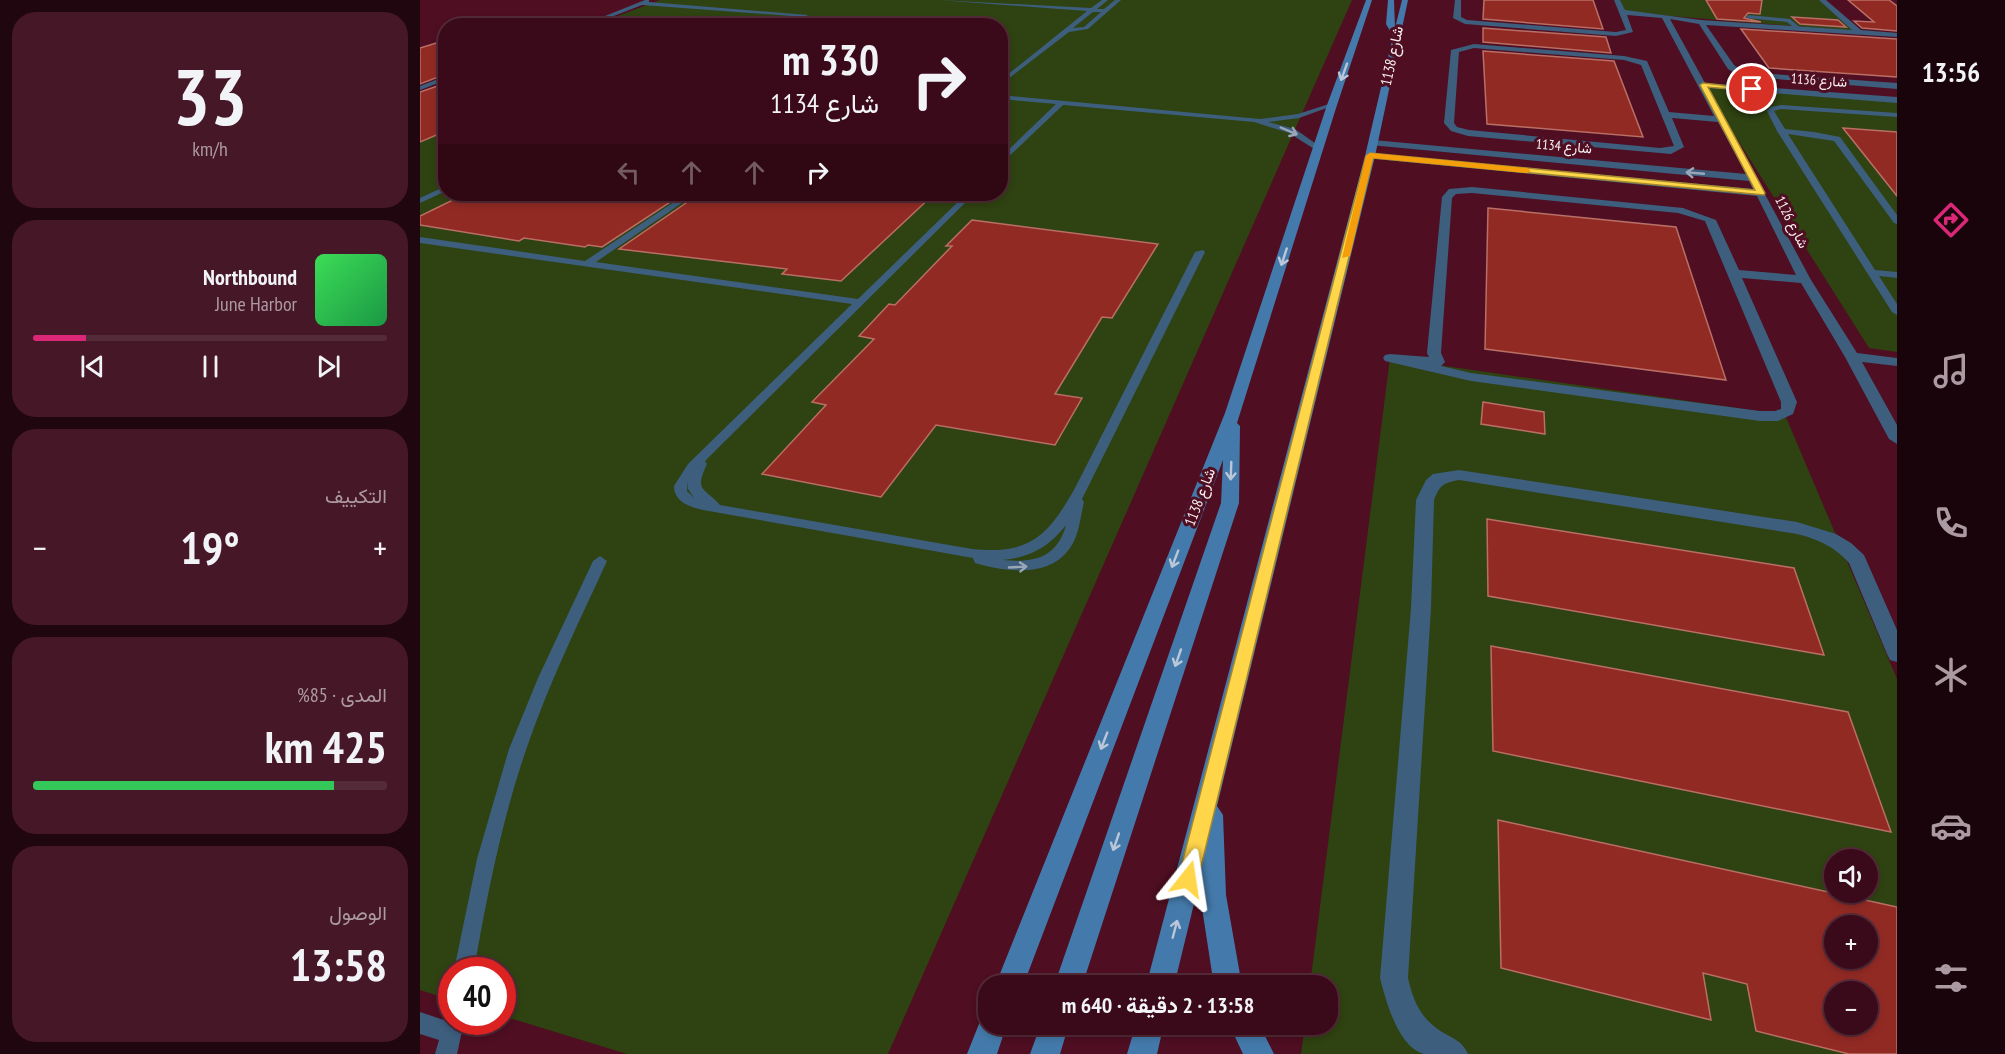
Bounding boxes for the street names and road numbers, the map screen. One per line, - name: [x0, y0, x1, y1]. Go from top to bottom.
- street label: شارع 1138: [1376, 24, 1409, 88]
- street label: شارع 1136: [1790, 69, 1848, 93]
- street label: شارع 1134: [1535, 135, 1593, 159]
- street label: شارع 1126: [1769, 193, 1813, 252]
- street label: شارع 1138: [1180, 465, 1221, 529]

